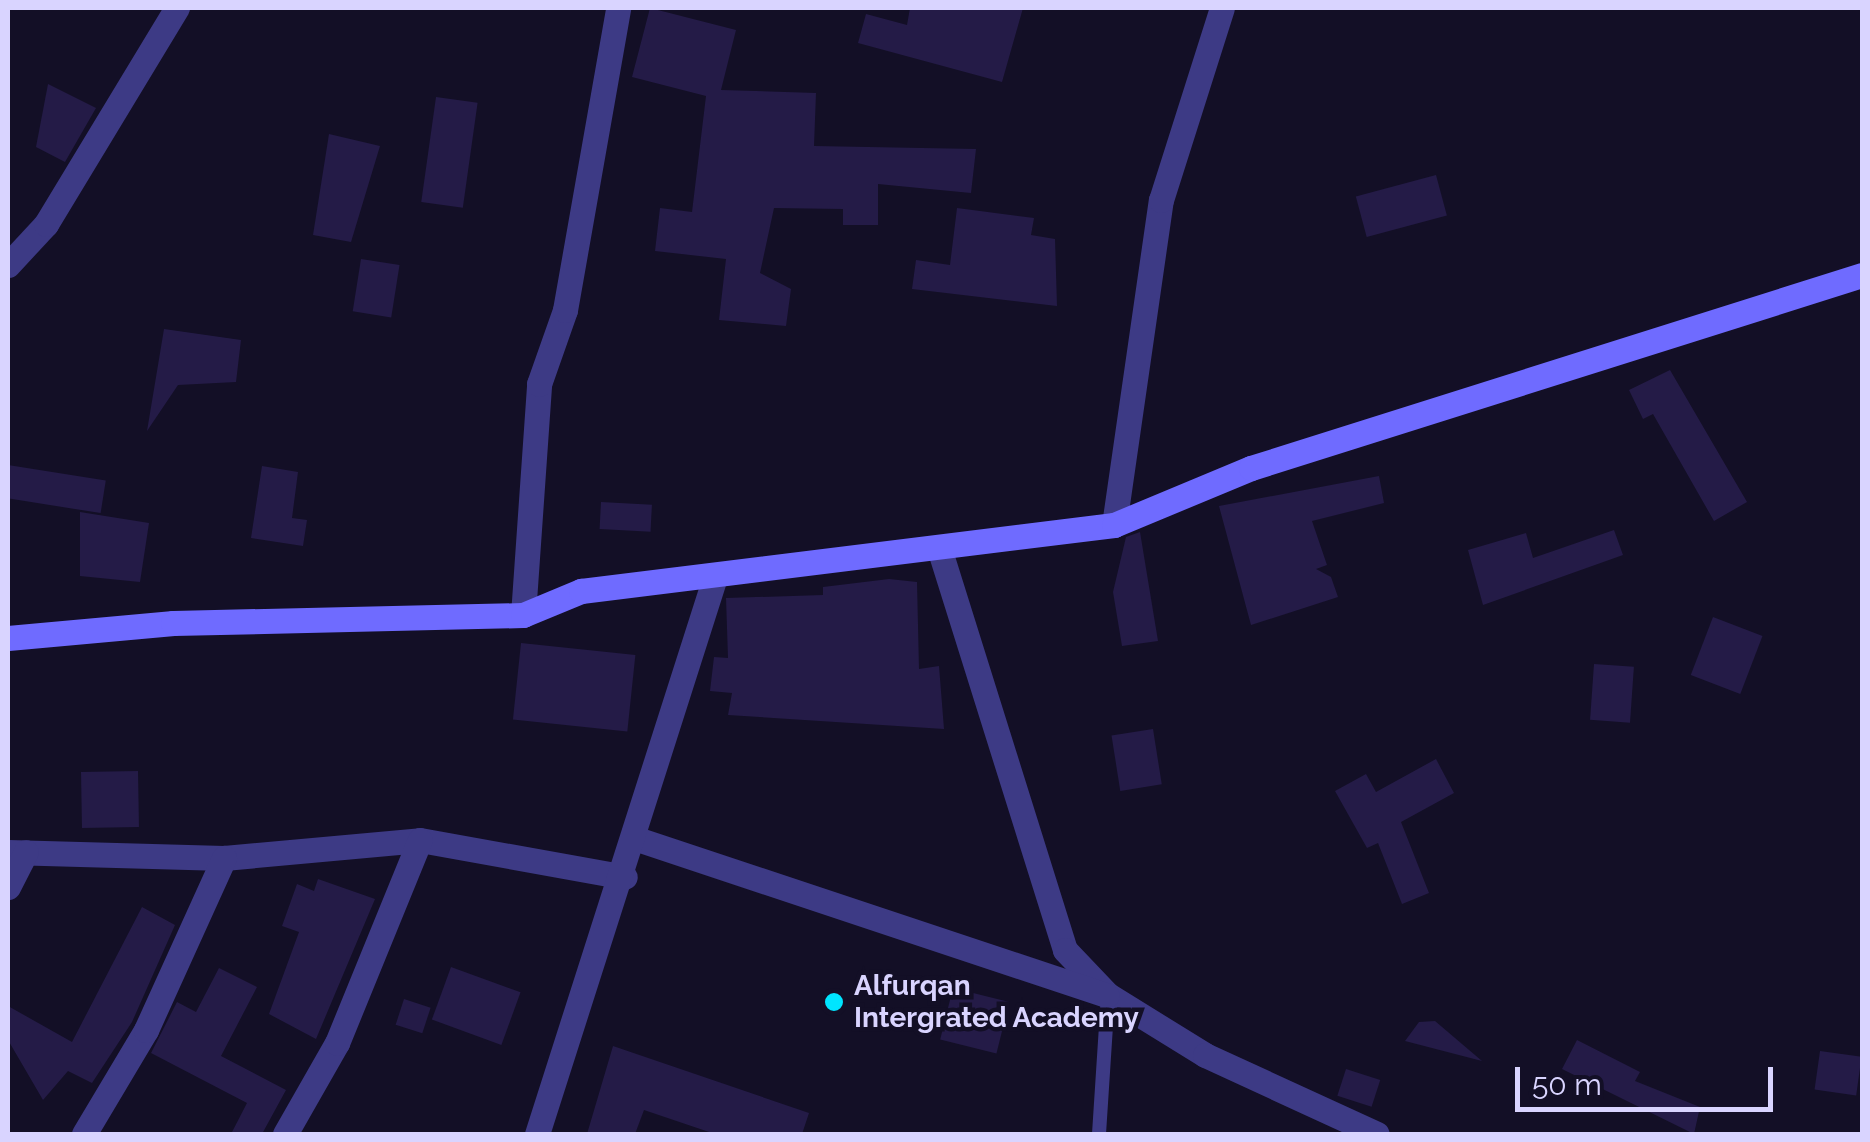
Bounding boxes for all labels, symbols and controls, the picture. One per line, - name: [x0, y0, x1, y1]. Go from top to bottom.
- place label: Alfurqan Intergrated Academy: [854, 969, 1140, 1035]
- marker: Alfurqan Intergrated Academy: [823, 991, 845, 1013]
- scale bar: [1520, 1047, 1778, 1109]
- text: 50 m: [1532, 1067, 1602, 1102]

